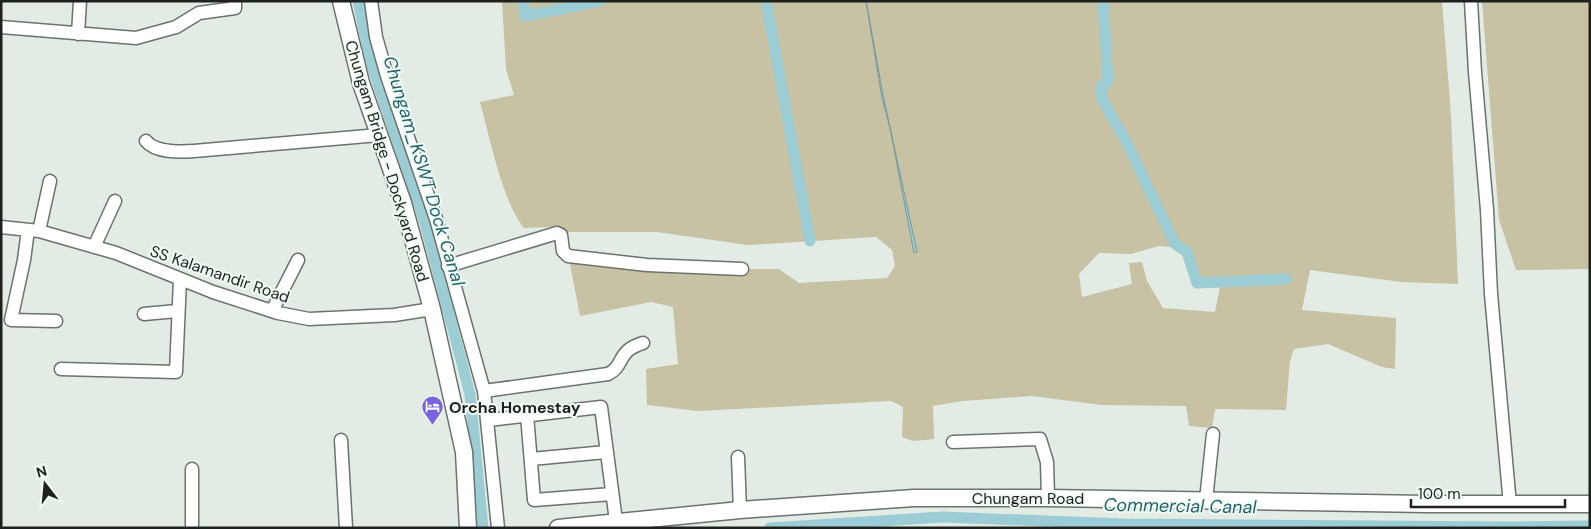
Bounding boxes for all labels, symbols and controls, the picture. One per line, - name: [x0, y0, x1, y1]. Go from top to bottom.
- street label: Chungam Bridge - Dockyard Road: [340, 38, 434, 284]
- water label: Chungam_KSWT Dock Canal: [378, 53, 471, 290]
- street label: SS Kalamandir Road: [147, 240, 293, 308]
- hotel icon: Orcha Homestay: [421, 395, 445, 426]
- place label: Orcha Homestay: [449, 397, 581, 418]
- north arrow: [20, 459, 70, 509]
- text: N: [34, 461, 49, 482]
- scale bar: [1411, 476, 1565, 508]
- text: 100 m: [1418, 484, 1461, 504]
- street label: Chungam Road: [972, 488, 1084, 509]
- water label: Commercial Canal: [1103, 493, 1258, 519]

